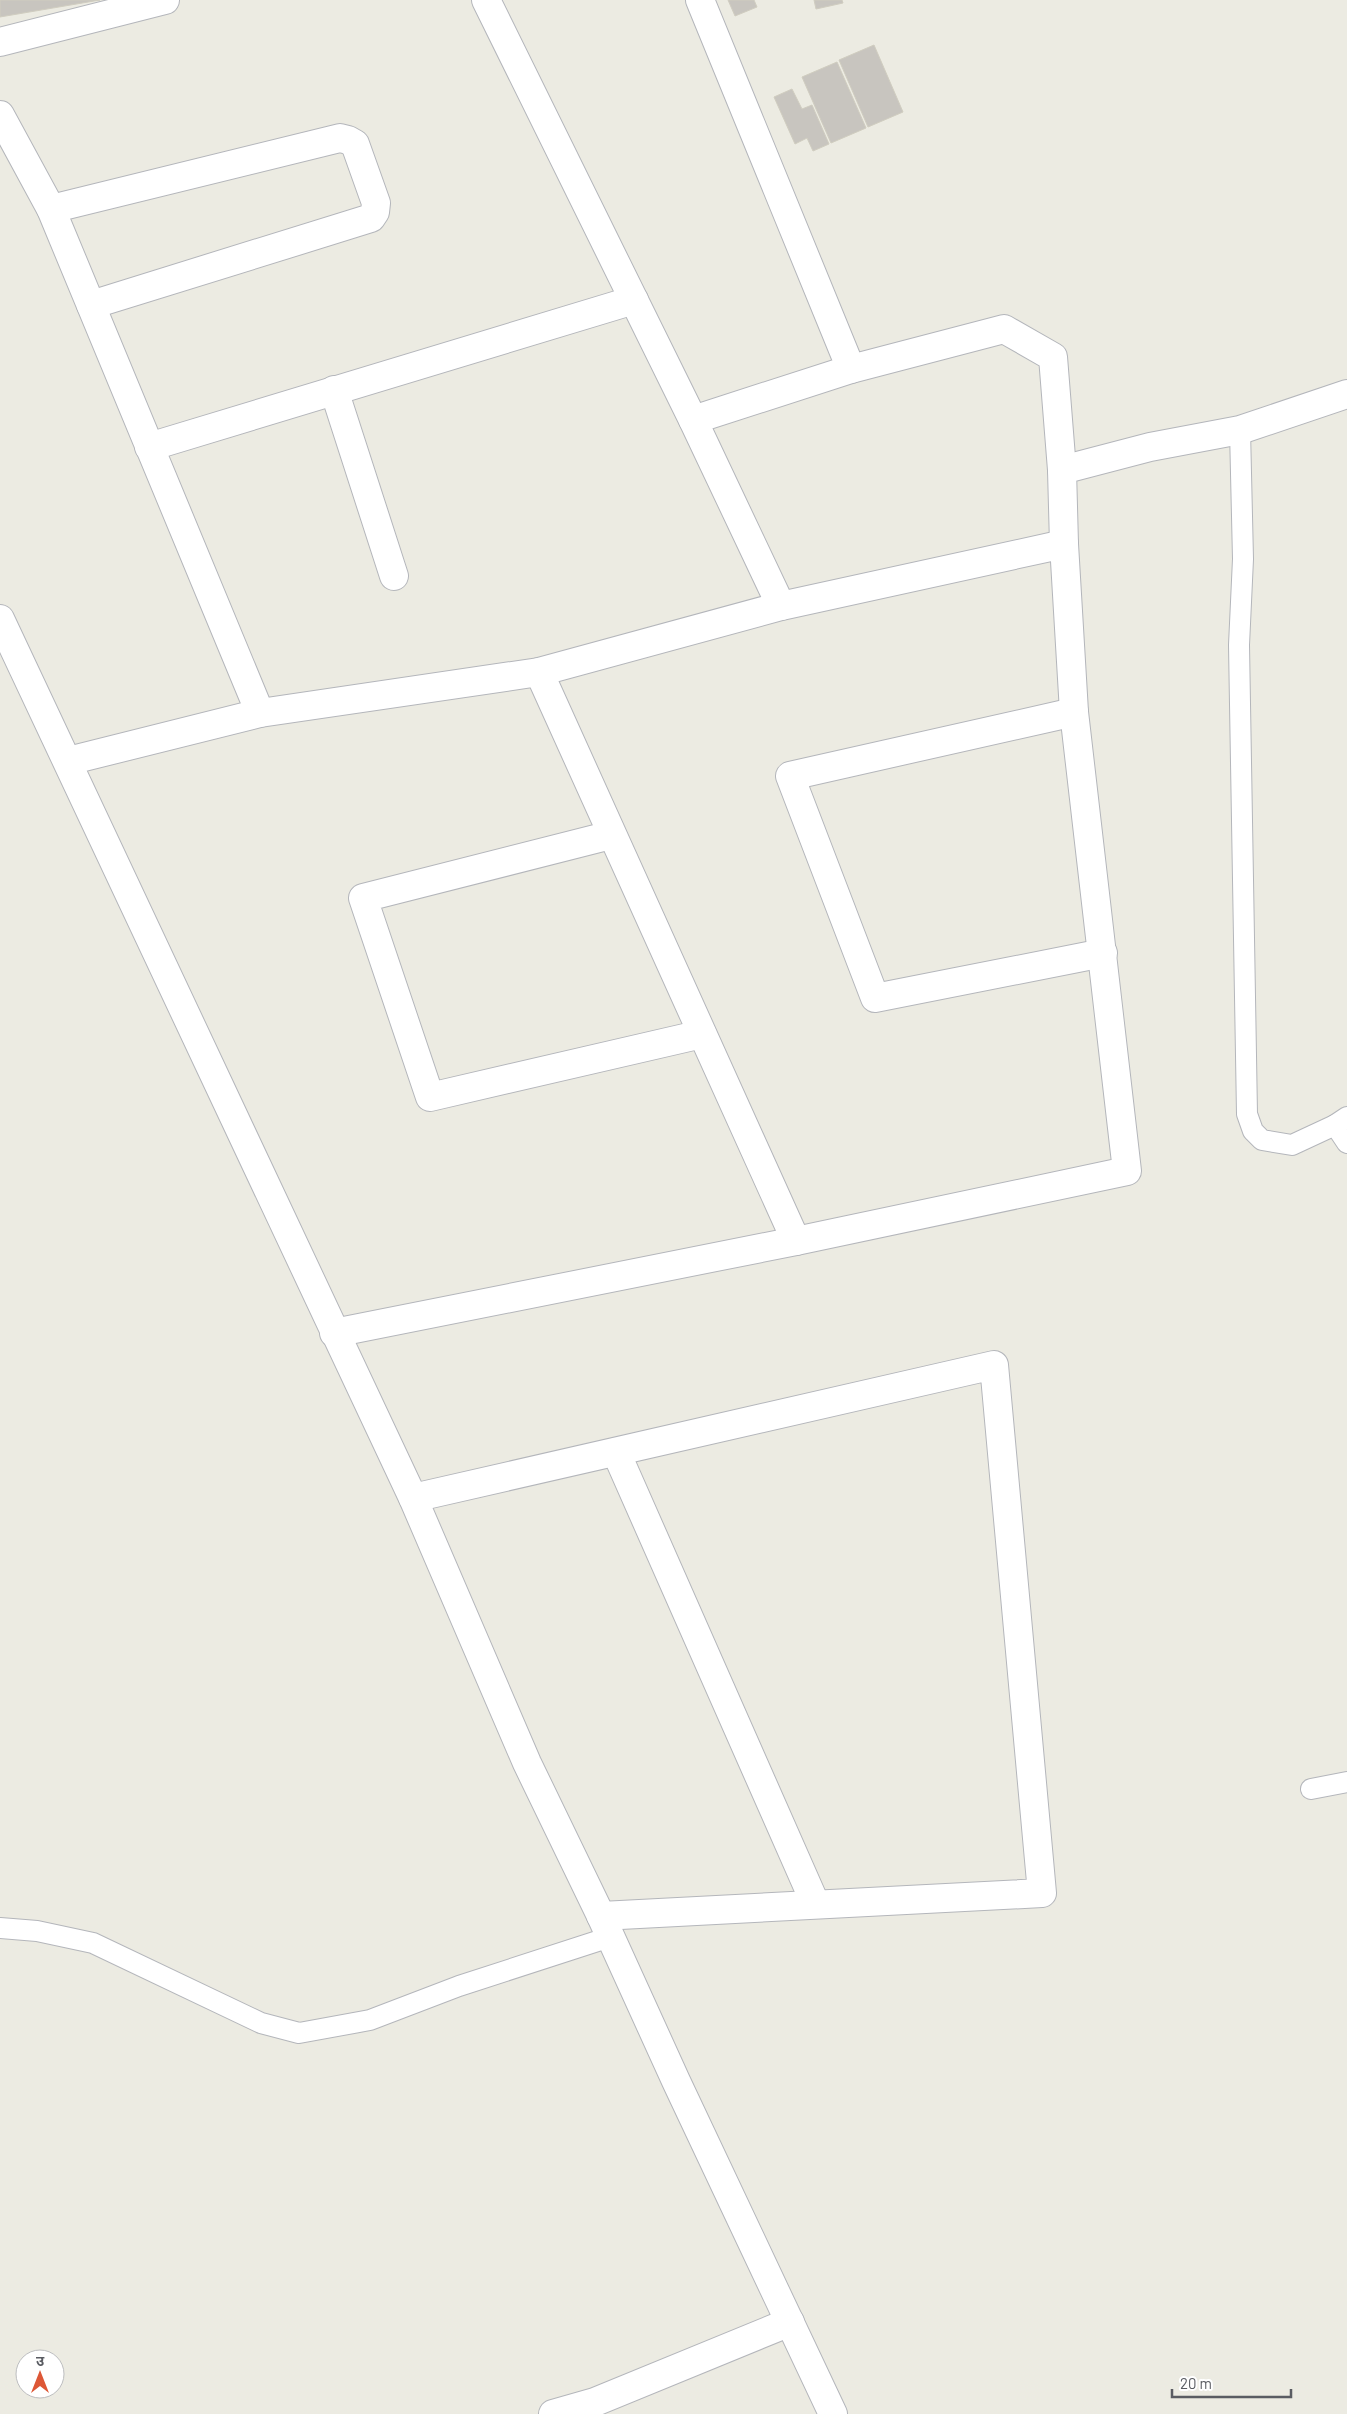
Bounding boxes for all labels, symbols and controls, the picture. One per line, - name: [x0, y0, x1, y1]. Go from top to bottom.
- north arrow: [15, 2349, 65, 2399]
- text: उ: [36, 2352, 45, 2369]
- scale bar: [1172, 2366, 1291, 2398]
- text: 20 m: [1180, 2374, 1212, 2392]

